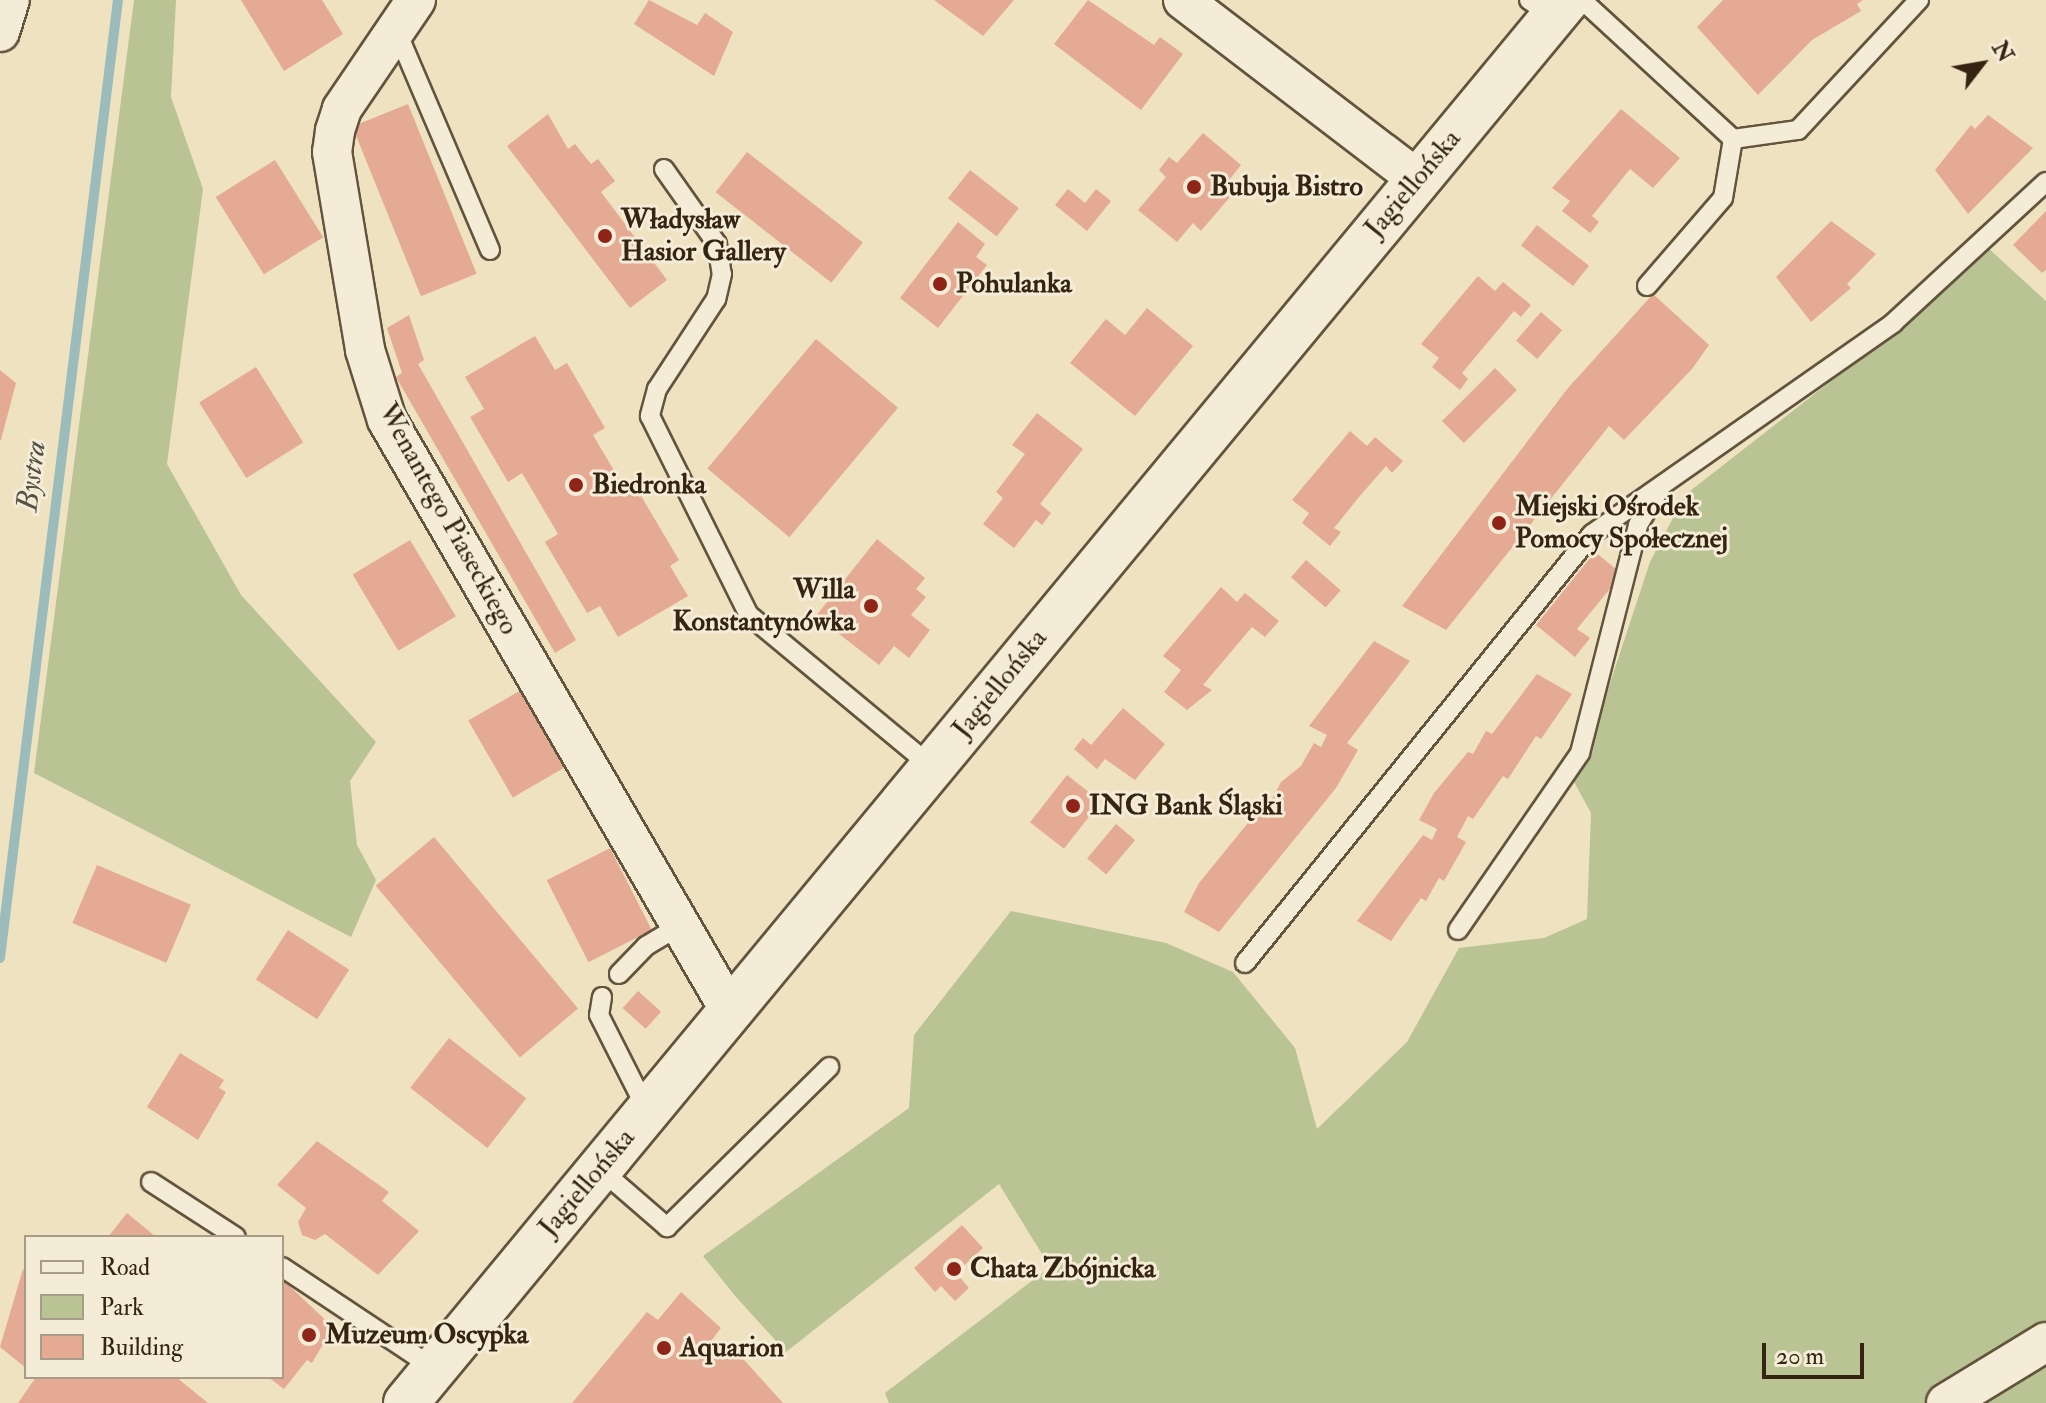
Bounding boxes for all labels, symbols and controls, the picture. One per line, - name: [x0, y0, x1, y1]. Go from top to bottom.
- north arrow: [1942, 24, 2022, 104]
- text: N: [1985, 36, 2020, 67]
- street label: Jagiellońska: [1358, 123, 1468, 245]
- place label: Bubuja Bistro: [1210, 170, 1363, 204]
- marker: Bubuja Bistro: [1185, 178, 1203, 196]
- place label: Władysław Hasior Gallery: [621, 203, 786, 269]
- marker: Władysław Hasior Gallery: [596, 227, 614, 245]
- place label: Pohulanka: [956, 267, 1072, 301]
- marker: Pohulanka: [931, 275, 949, 293]
- street label: Wenantego Piaseckiego: [370, 397, 526, 641]
- water label: Bystra: [10, 439, 54, 513]
- place label: Biedronka: [592, 468, 706, 502]
- marker: Biedronka: [567, 476, 585, 494]
- place label: Miejski Ośrodek Pomocy Społecznej: [1515, 490, 1728, 556]
- marker: Miejski Ośrodek Pomocy Społecznej: [1490, 514, 1508, 532]
- place label: Willa Konstantynówka: [673, 573, 855, 639]
- marker: Willa Konstantynówka: [862, 597, 880, 615]
- street label: Jagiellońska: [946, 622, 1054, 746]
- place label: ING Bank Śląski: [1089, 789, 1283, 823]
- marker: ING Bank Śląski: [1064, 797, 1082, 815]
- street label: Jagiellońska: [532, 1122, 642, 1244]
- legend: [24, 1235, 284, 1379]
- text: Road: [100, 1252, 150, 1283]
- place label: Chata Zbójnicka: [970, 1252, 1156, 1286]
- marker: Chata Zbójnicka: [945, 1260, 963, 1278]
- text: Park: [100, 1292, 144, 1323]
- place label: Muzeum Oscypka: [325, 1318, 528, 1352]
- marker: Muzeum Oscypka: [300, 1326, 318, 1344]
- scale bar: [1766, 1327, 1868, 1377]
- place label: Aquarion: [680, 1331, 784, 1365]
- text: Building: [100, 1332, 183, 1363]
- marker: Aquarion: [655, 1339, 673, 1357]
- text: 20 m: [1776, 1341, 1824, 1372]

